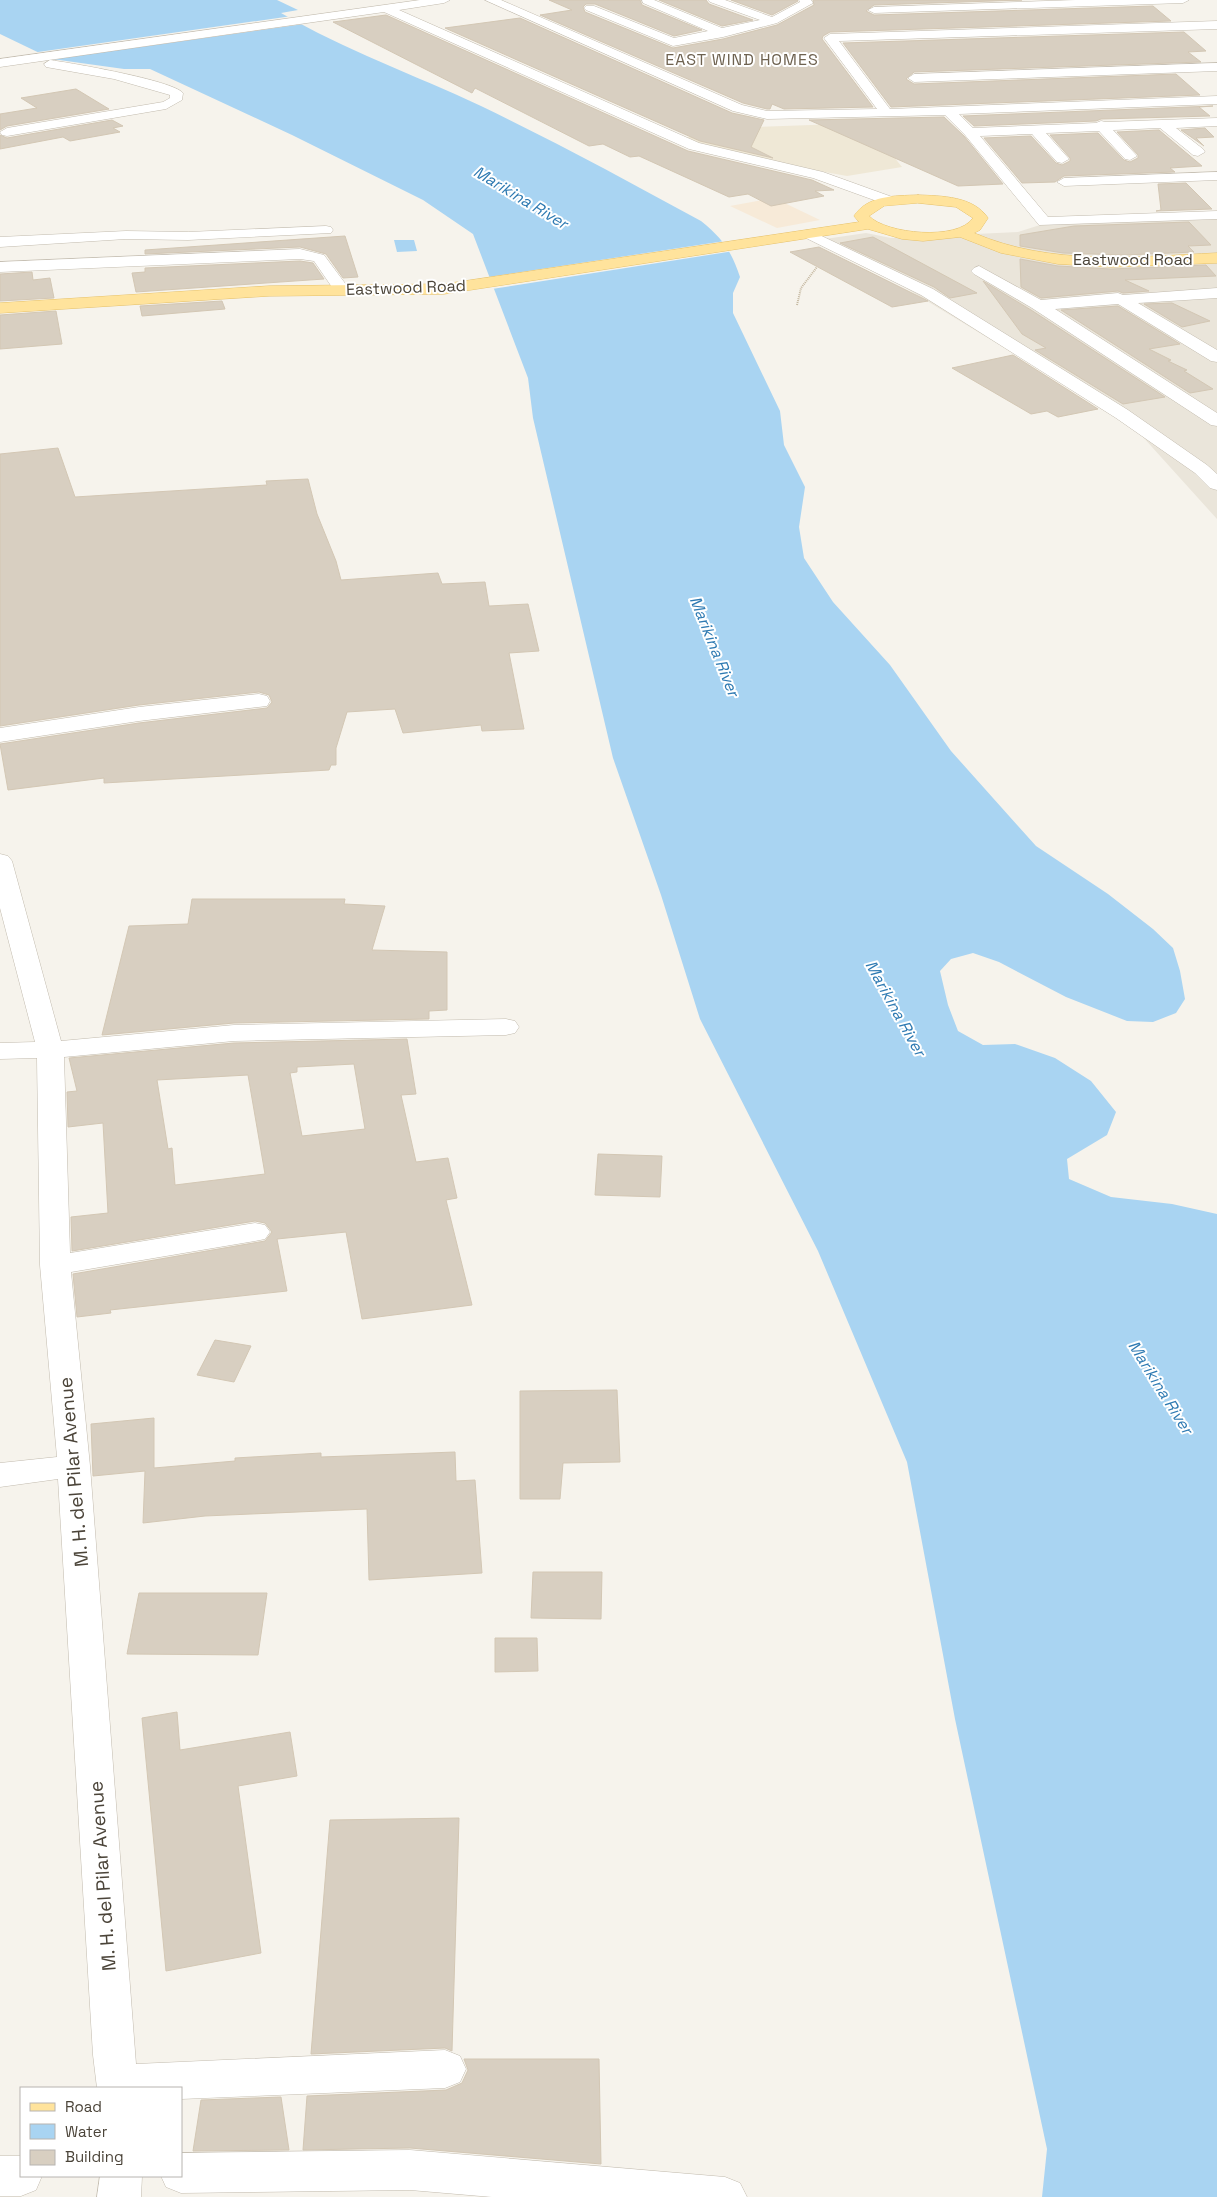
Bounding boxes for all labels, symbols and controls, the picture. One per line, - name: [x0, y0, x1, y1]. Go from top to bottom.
- district label: EAST WIND HOMES: [665, 49, 819, 70]
- water label: Marikina River: [470, 161, 573, 235]
- street label: Eastwood Road: [1073, 249, 1193, 270]
- street label: Eastwood Road: [346, 275, 466, 300]
- water label: Marikina River: [685, 593, 745, 701]
- water label: Marikina River: [861, 957, 932, 1062]
- water label: Marikina River: [1123, 1337, 1199, 1440]
- street label: M. H. del Pilar Avenue: [53, 1376, 94, 1568]
- street label: M. H. del Pilar Avenue: [83, 1780, 122, 1972]
- legend: [20, 2087, 182, 2177]
- text: Road: [65, 2097, 102, 2116]
- text: Water: [65, 2122, 108, 2141]
- text: Building: [65, 2147, 124, 2166]

